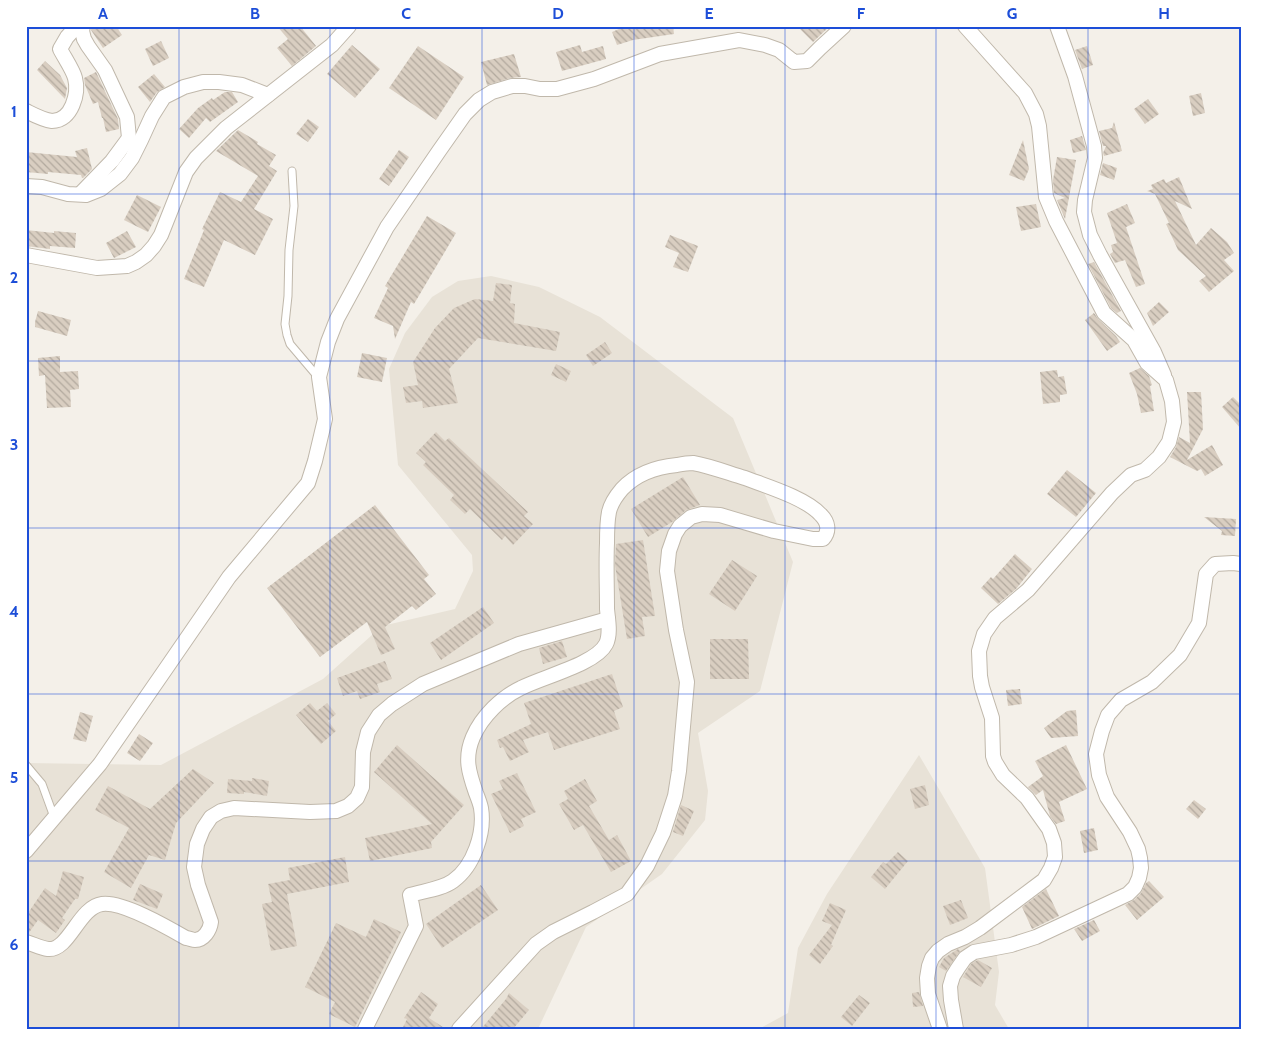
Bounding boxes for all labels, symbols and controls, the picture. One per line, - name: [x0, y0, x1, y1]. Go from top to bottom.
- text: A: [98, 4, 108, 23]
- text: B: [250, 4, 260, 23]
- text: C: [401, 4, 411, 23]
- text: D: [552, 4, 564, 23]
- text: E: [704, 4, 714, 23]
- text: F: [857, 4, 866, 23]
- text: G: [1007, 4, 1017, 23]
- text: H: [1158, 4, 1170, 23]
- text: 1: [11, 102, 17, 121]
- text: 2: [10, 268, 18, 287]
- text: 3: [10, 435, 18, 454]
- text: 4: [9, 602, 19, 621]
- text: 5: [10, 768, 18, 787]
- text: 6: [10, 935, 19, 954]

